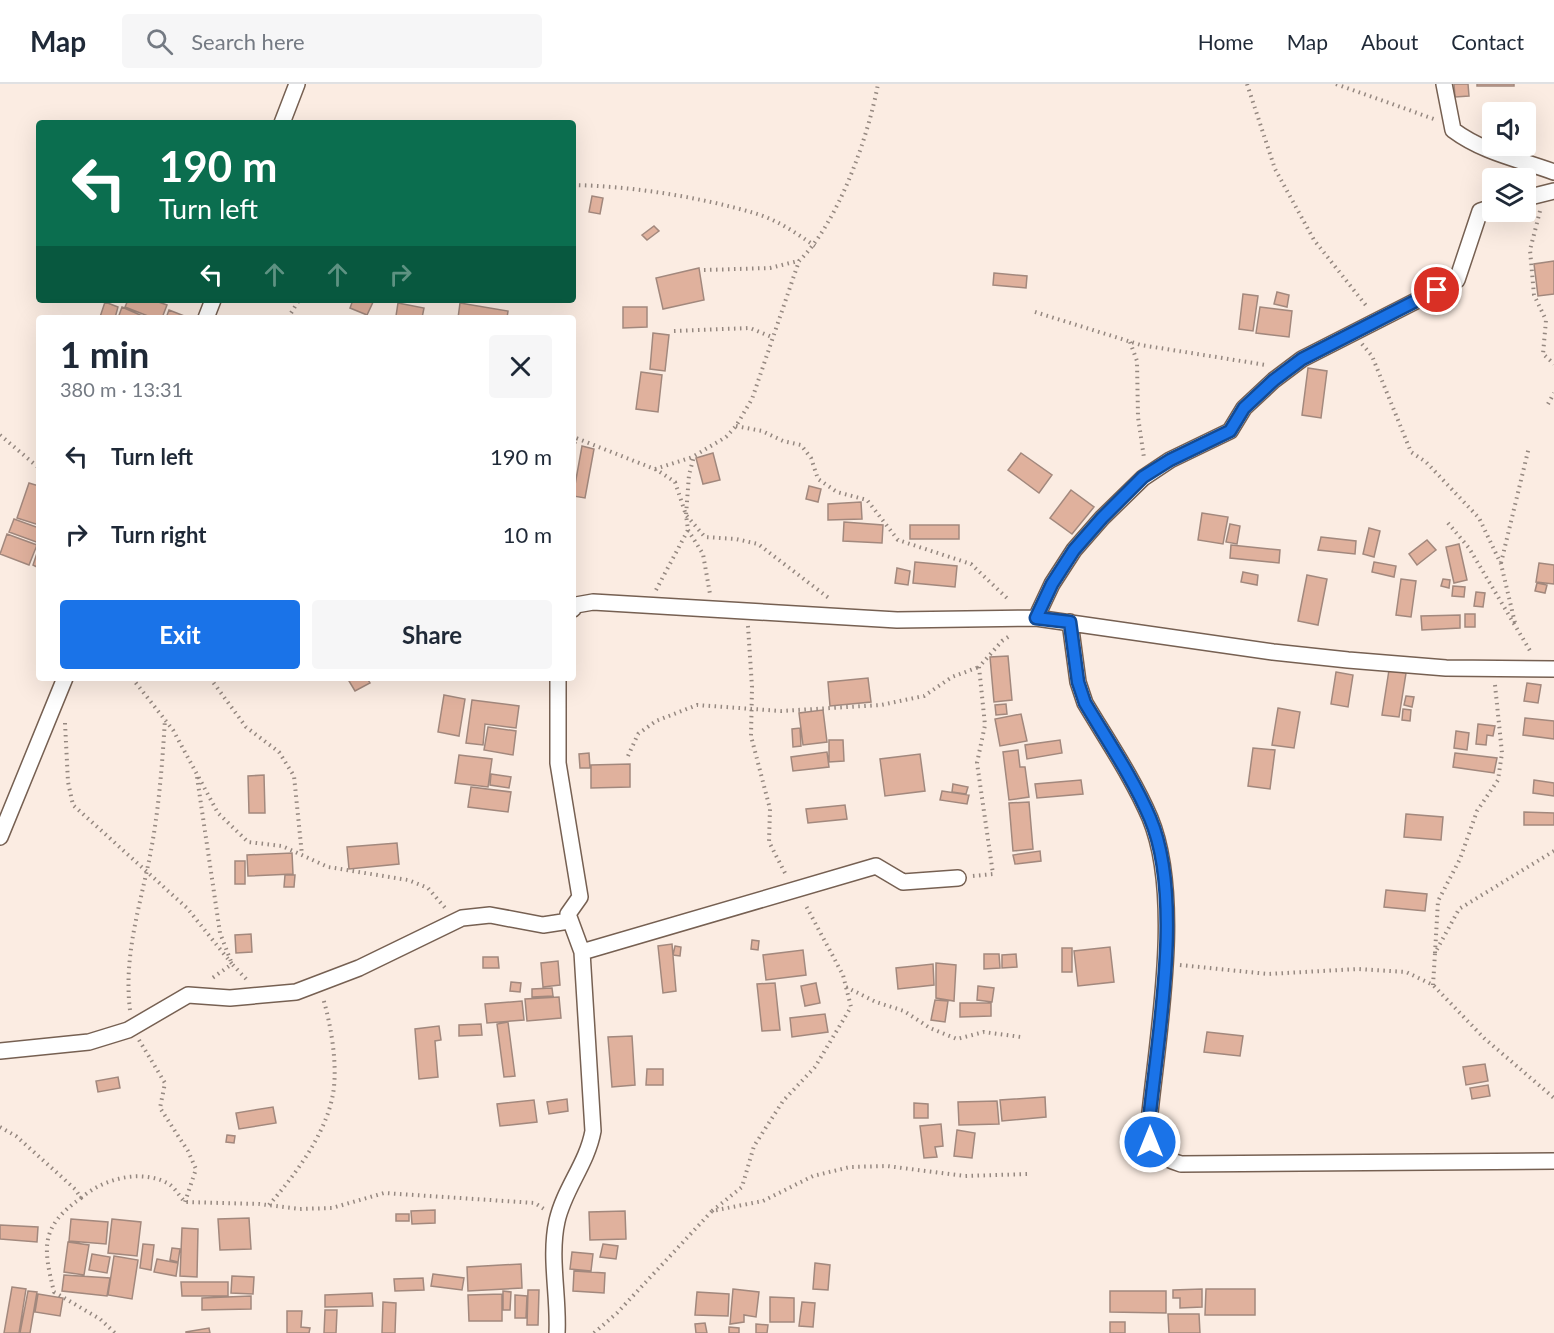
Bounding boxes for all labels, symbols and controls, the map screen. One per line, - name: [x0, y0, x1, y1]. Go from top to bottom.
- search box: [122, 14, 542, 68]
- text: Map: [30, 24, 86, 58]
- icon: search: [143, 25, 176, 58]
- text: Search here: [191, 28, 305, 55]
- text: Home: [1198, 29, 1254, 54]
- text: Map: [1287, 29, 1328, 54]
- text: About: [1361, 29, 1418, 54]
- text: Contact: [1451, 29, 1524, 54]
- map controls: [1482, 102, 1536, 222]
- button: sound: [1482, 102, 1536, 156]
- text: 190 m: [159, 141, 277, 191]
- icon: left: [60, 144, 138, 222]
- button: layers: [1482, 168, 1536, 222]
- text: Turn left: [159, 192, 258, 225]
- icon: left: [195, 258, 228, 291]
- icon: ahead: [258, 258, 291, 291]
- icon: ahead: [321, 258, 354, 291]
- icon: right: [384, 258, 417, 291]
- pin: [1411, 264, 1462, 315]
- icon: arrive: [1420, 273, 1453, 306]
- text: 1 min: [60, 332, 149, 376]
- button: close: [489, 335, 552, 398]
- text: 380 m · 13:31: [60, 377, 183, 401]
- icon: left: [60, 440, 93, 473]
- text: Turn left: [111, 443, 193, 470]
- text: 190 m: [490, 443, 552, 470]
- icon: right: [60, 518, 93, 551]
- text: Turn right: [111, 521, 206, 548]
- text: 10 m: [503, 521, 552, 548]
- button: Exit: [60, 600, 300, 669]
- button: Share: [312, 600, 552, 669]
- position arrow: [1118, 1110, 1182, 1174]

